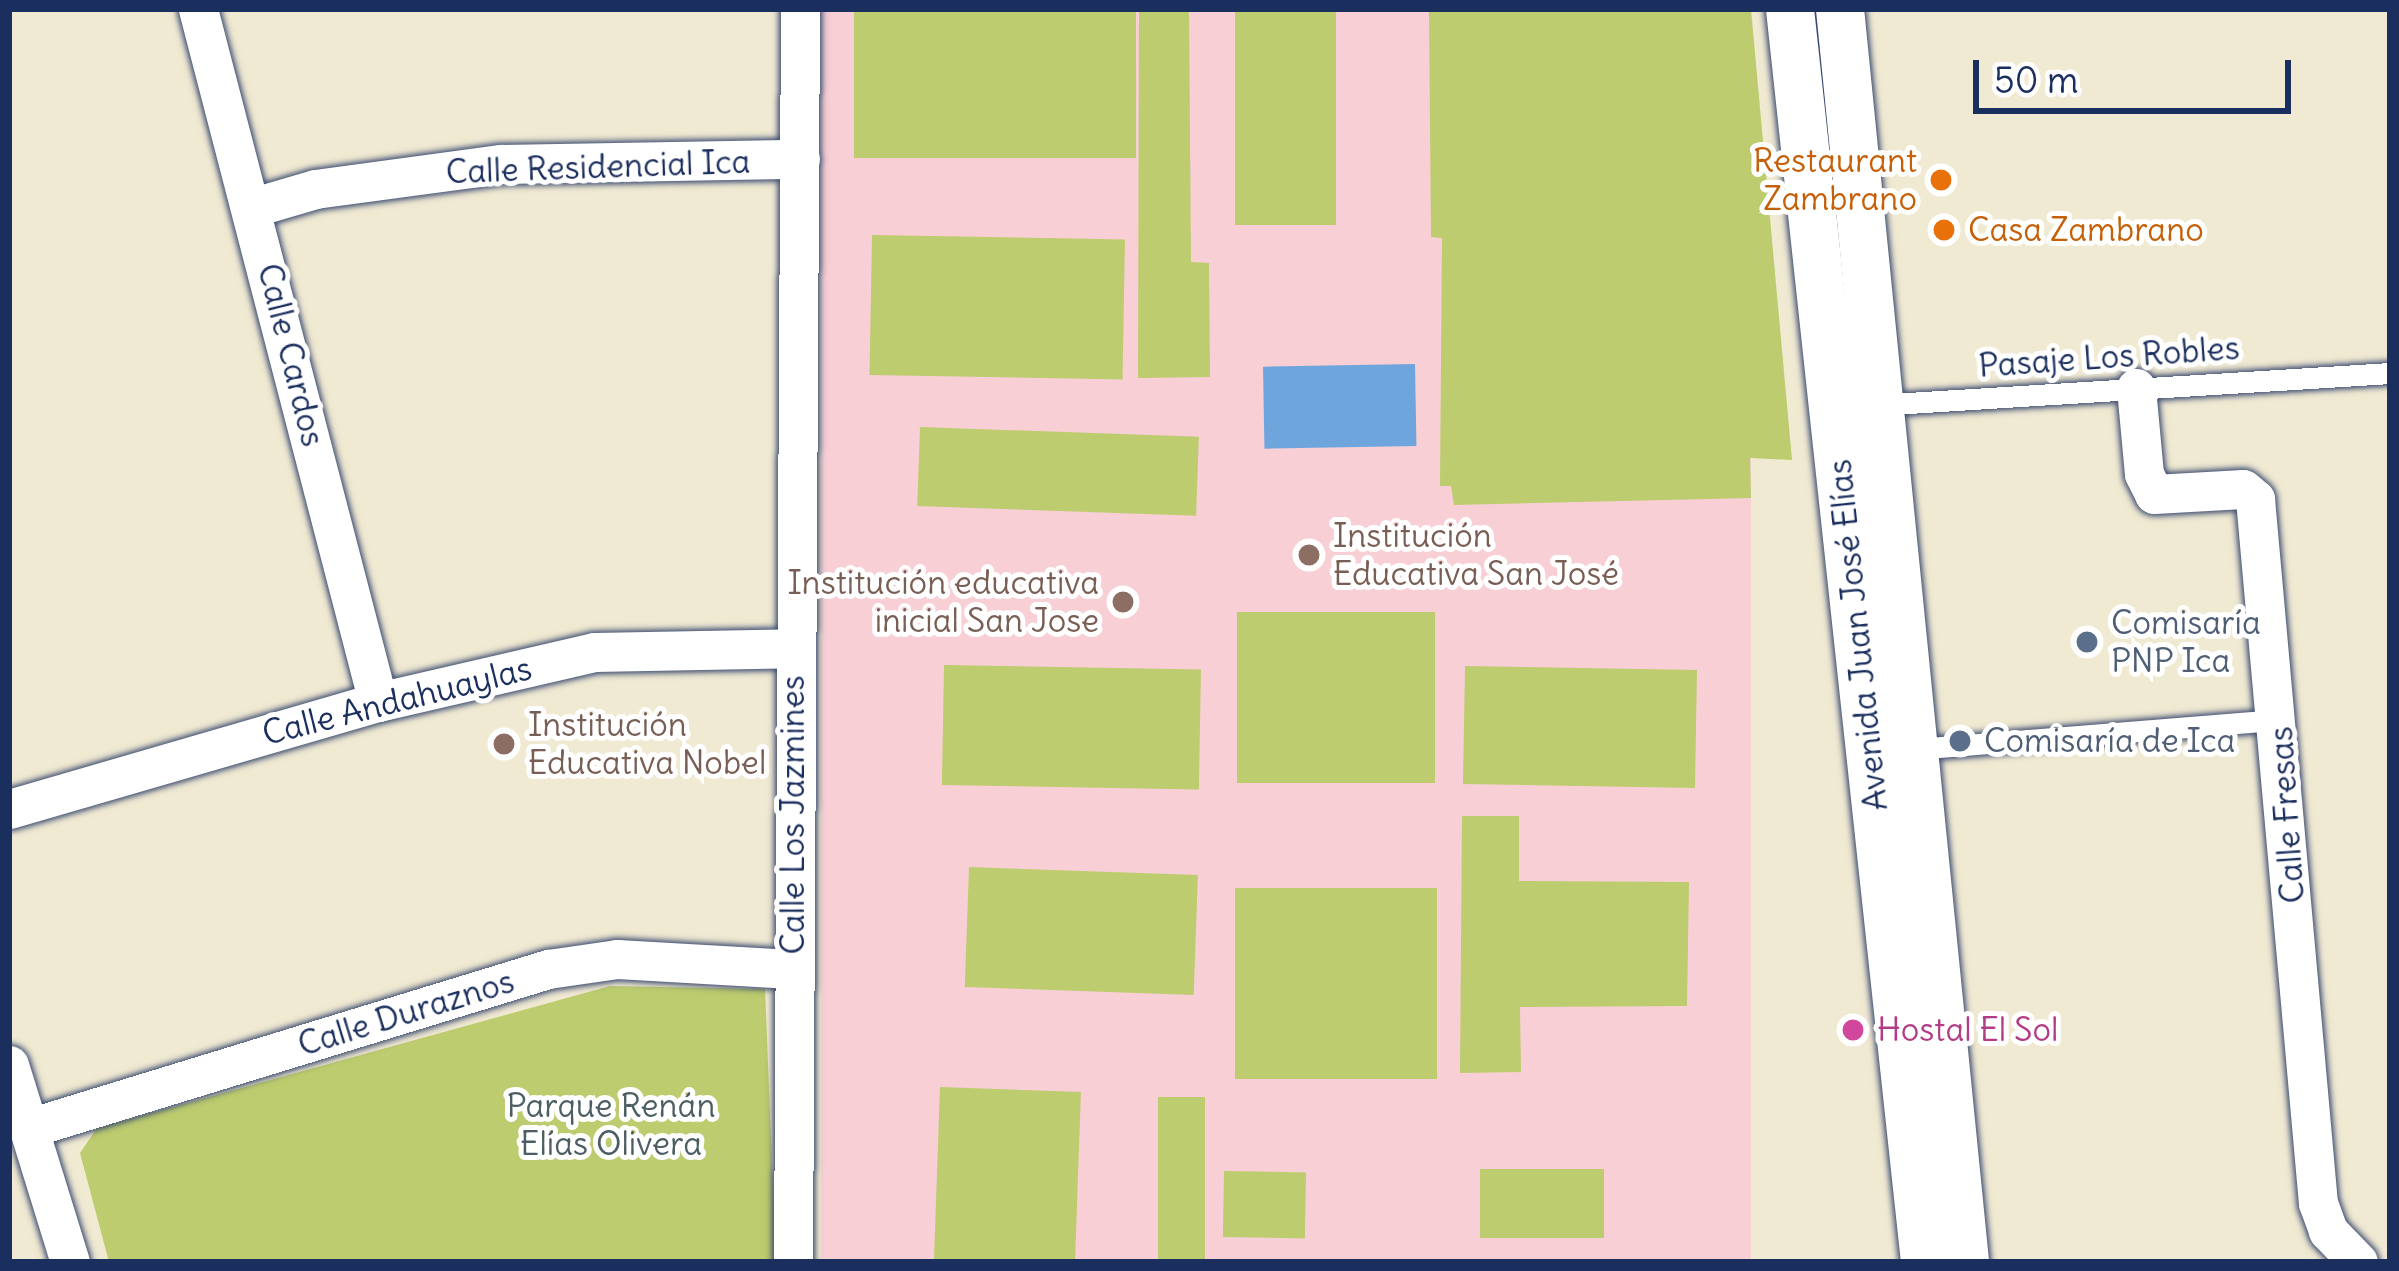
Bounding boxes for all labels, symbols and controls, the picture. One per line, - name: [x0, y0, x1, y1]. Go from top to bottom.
- scale bar: [1979, 36, 2297, 110]
- text: 50 m: [1994, 58, 2079, 103]
- place label: Restaurant Zambrano: [1753, 141, 1917, 219]
- street label: Calle Residencial Ica: [445, 142, 751, 192]
- marker: Restaurant Zambrano: [1928, 167, 1954, 193]
- place label: Casa Zambrano: [1968, 210, 2204, 250]
- marker: Casa Zambrano: [1931, 217, 1957, 243]
- street label: Calle Cardos: [249, 259, 333, 451]
- street label: Pasaje Los Robles: [1977, 328, 2241, 386]
- street label: Avenida Juan José Elías: [1820, 457, 1896, 813]
- place label: Institución Educativa San José: [1333, 516, 1619, 594]
- marker: Institución Educativa San José: [1296, 542, 1322, 568]
- place label: Institución educativa inicial San Jose: [787, 563, 1099, 641]
- marker: Institución educativa inicial San Jose: [1110, 589, 1136, 615]
- place label: Comisaría PNP Ica: [2111, 603, 2261, 681]
- marker: Comisaría PNP Ica: [2074, 629, 2100, 655]
- street label: Calle Andahuaylas: [258, 648, 536, 754]
- street label: Calle Los Jazmines: [773, 675, 813, 955]
- place label: Institución Educativa Nobel: [528, 705, 766, 783]
- place label: Comisaría de Ica: [1984, 721, 2235, 761]
- street label: Calle Fresas: [2261, 725, 2313, 905]
- marker: Comisaría de Ica: [1947, 728, 1973, 754]
- marker: Institución Educativa Nobel: [491, 731, 517, 757]
- street label: Calle Duraznos: [293, 961, 519, 1065]
- place label: Hostal El Sol: [1877, 1010, 2058, 1050]
- marker: Hostal El Sol: [1840, 1017, 1866, 1043]
- park label: Parque Renán Elías Olivera: [506, 1086, 716, 1164]

